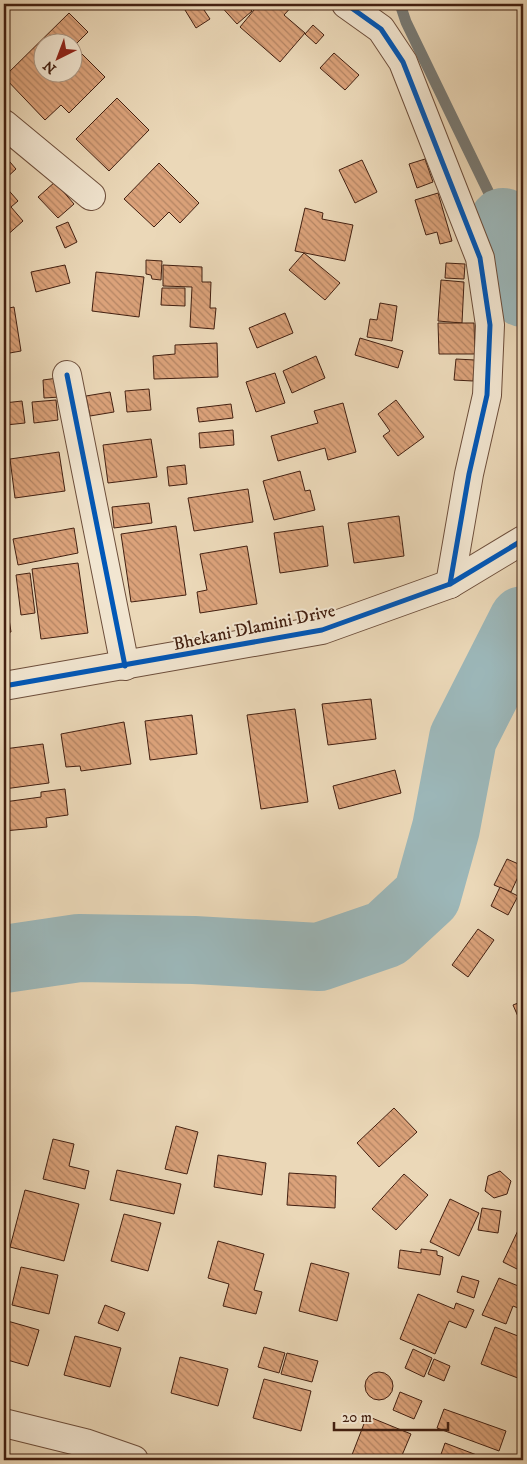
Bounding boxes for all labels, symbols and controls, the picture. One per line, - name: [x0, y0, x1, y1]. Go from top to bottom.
- north arrow: [32, 32, 82, 82]
- text: N: [39, 56, 60, 77]
- street label: Bhekani Dlamini Drive: [171, 600, 337, 656]
- scale bar: [334, 1399, 448, 1431]
- text: 20 m: [342, 1408, 372, 1427]

